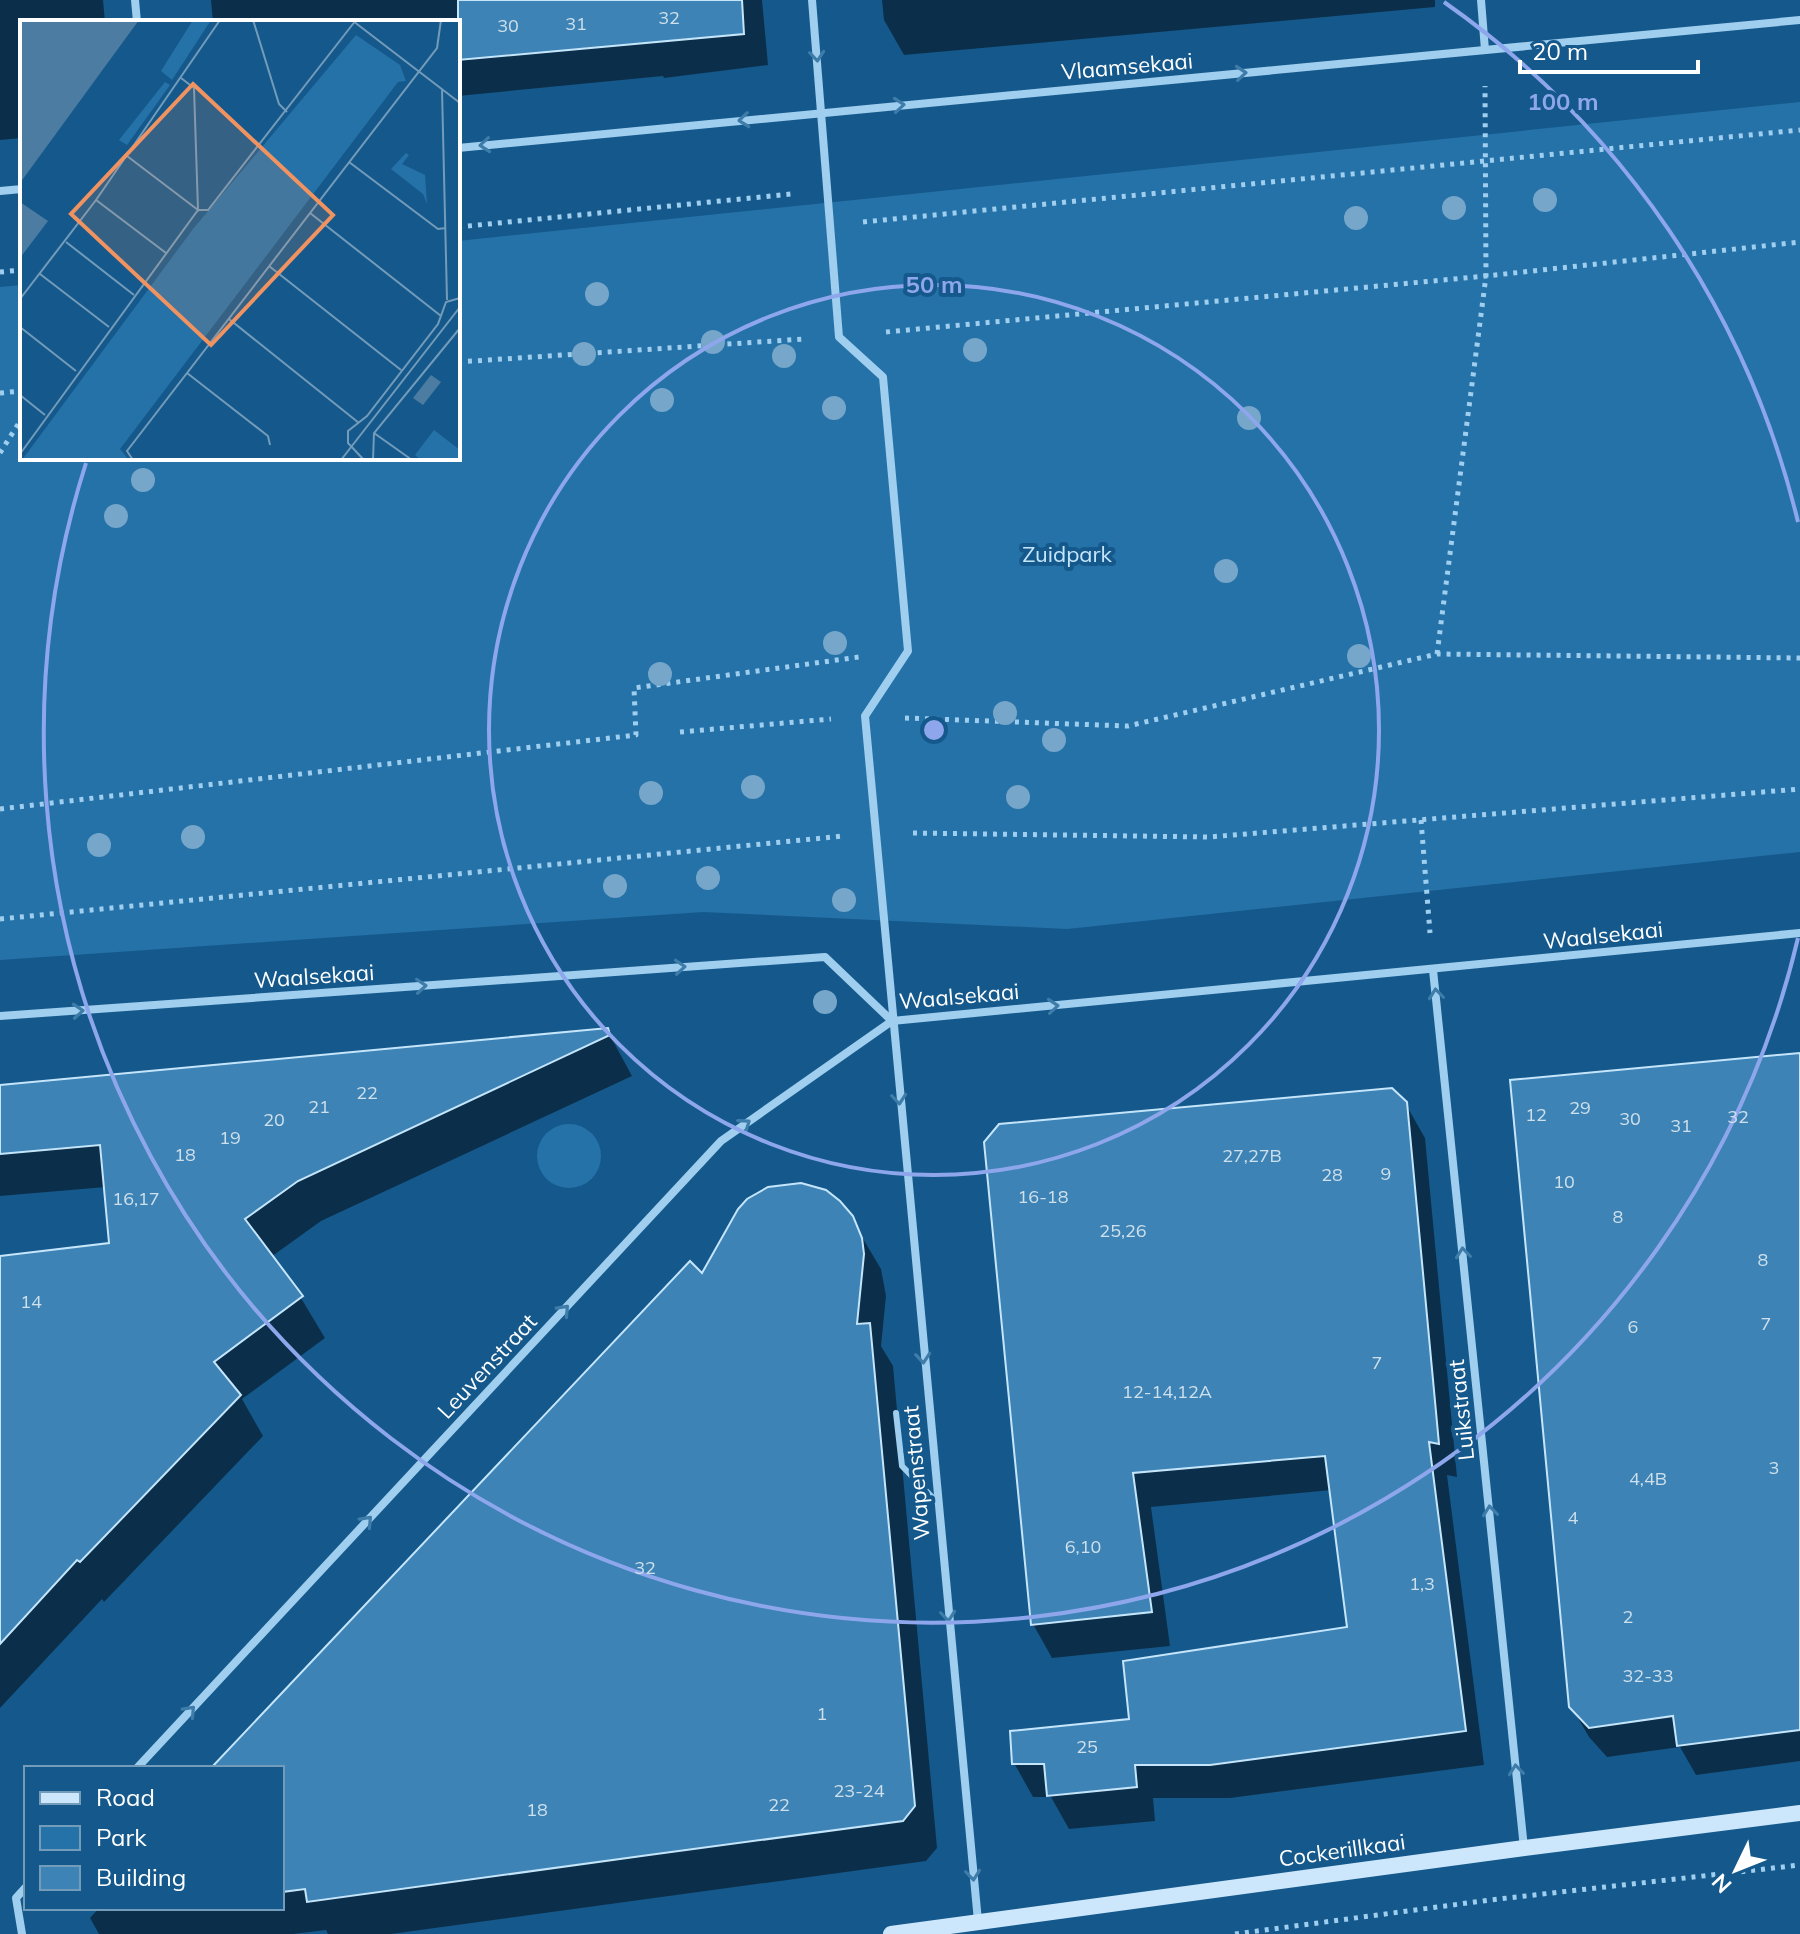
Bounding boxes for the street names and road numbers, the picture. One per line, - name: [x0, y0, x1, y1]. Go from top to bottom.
- street label: Vlaamsekaai: [1060, 46, 1194, 86]
- street label: Waalsekaai: [1542, 915, 1664, 955]
- street label: Waalsekaai: [253, 958, 375, 994]
- street label: Waalsekaai: [898, 977, 1020, 1015]
- street label: Leuvenstraat: [431, 1307, 543, 1424]
- street label: Luikstraat: [1442, 1358, 1480, 1462]
- street label: Wapenstraat: [896, 1404, 936, 1541]
- street label: Cockerillkaai: [1277, 1827, 1407, 1873]

